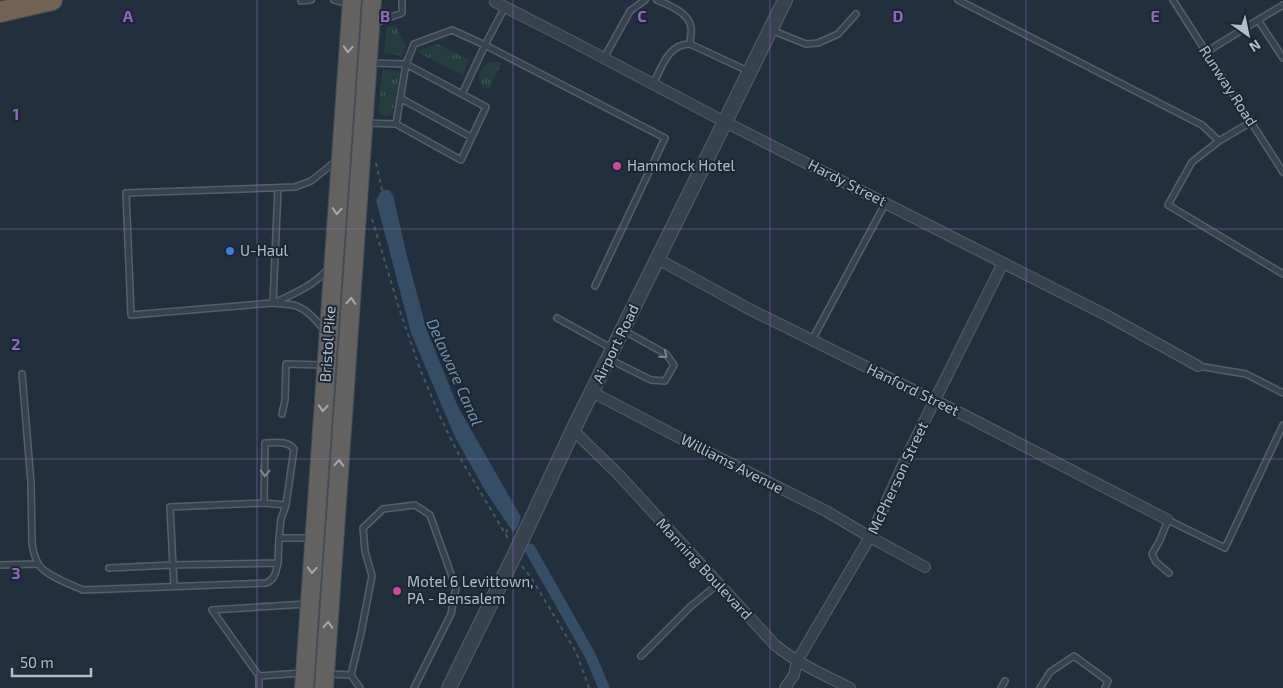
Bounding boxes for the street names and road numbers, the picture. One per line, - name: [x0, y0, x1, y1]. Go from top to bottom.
- street label: Runway Road: [1196, 42, 1262, 129]
- street label: Hardy Street: [805, 155, 890, 210]
- street label: Airport Road: [588, 301, 642, 386]
- street label: Bristol Pike: [315, 305, 339, 383]
- street label: Hanford Street: [864, 359, 963, 419]
- street label: McPherson Street: [863, 418, 931, 537]
- street label: Williams Avenue: [678, 429, 787, 497]
- street label: Manning Boulevard: [653, 514, 756, 623]

